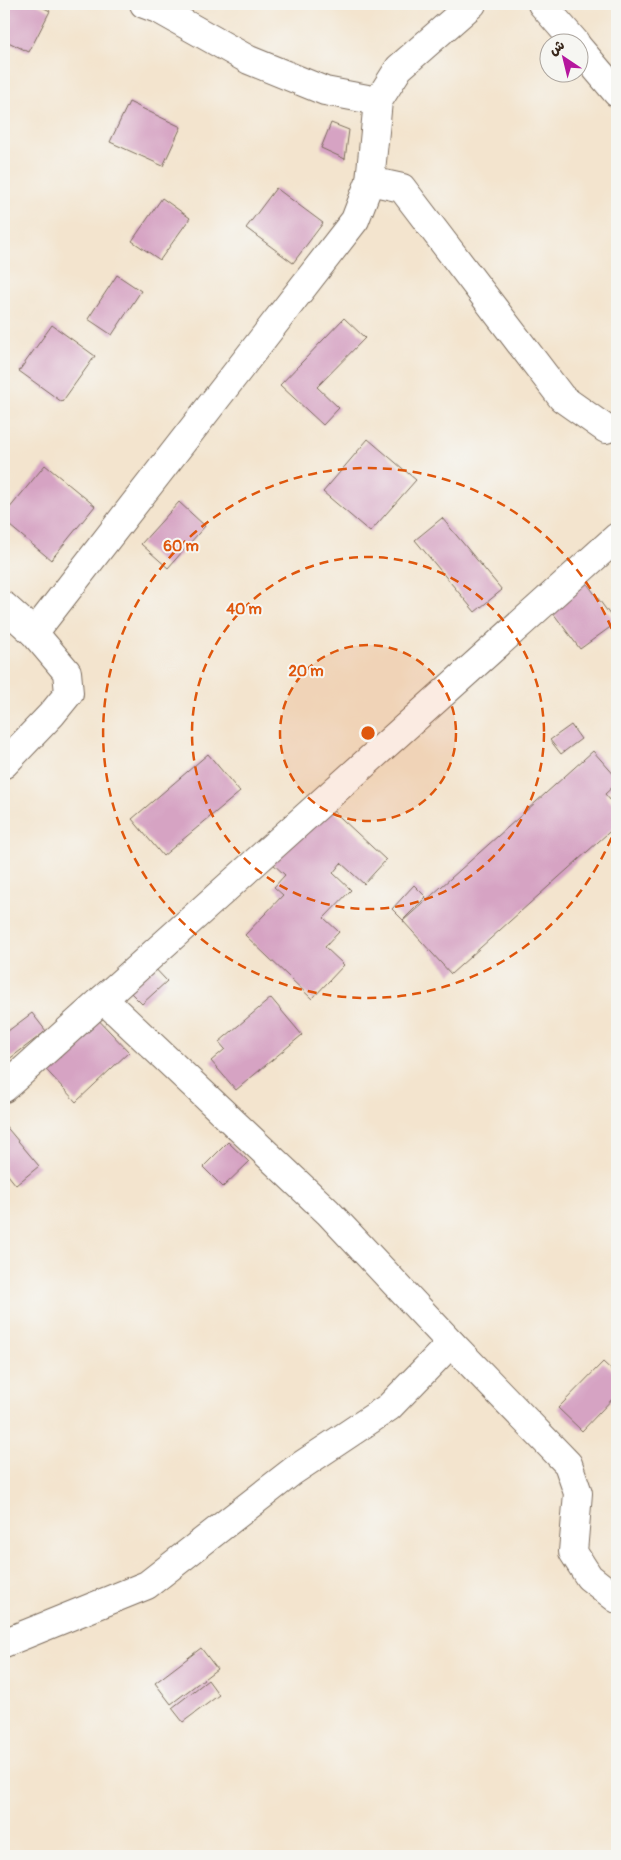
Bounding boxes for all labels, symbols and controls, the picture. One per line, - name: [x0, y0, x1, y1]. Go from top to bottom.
- north arrow: [538, 32, 588, 82]
- text: ش: [546, 36, 568, 59]
- text: 60 m: [163, 537, 199, 556]
- text: 40 m: [226, 600, 262, 619]
- text: 20 m: [288, 662, 324, 681]
- centre of rings: [359, 724, 377, 742]

